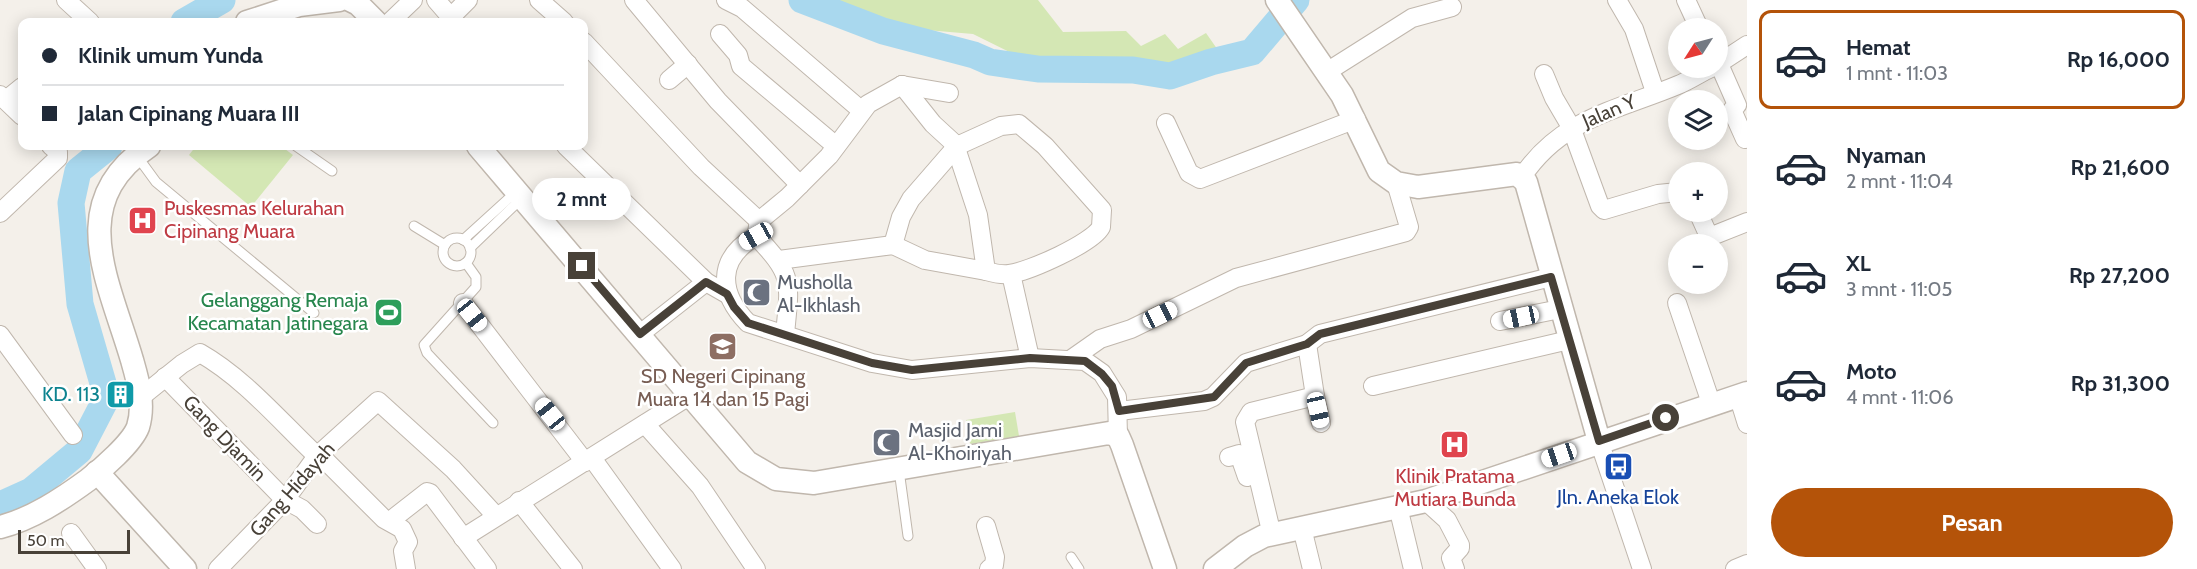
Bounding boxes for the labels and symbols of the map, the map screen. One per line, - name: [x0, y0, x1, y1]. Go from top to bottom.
- north arrow: [1668, 18, 1728, 78]
- street label: Jalan Y: [1578, 89, 1640, 133]
- callout: 2 mnt: [532, 179, 632, 221]
- place label: Puskesmas Kelurahan Cipinang Muara: [164, 196, 345, 243]
- hospital icon: Puskesmas Kelurahan Cipinang Muara: [127, 204, 159, 236]
- car: [736, 219, 776, 253]
- route end: [568, 252, 595, 279]
- place label: Musholla Al-Ikhlash: [777, 270, 861, 317]
- mosque icon: Musholla Al-Ikhlash: [740, 277, 772, 309]
- place label: Gelanggang Remaja Kecamatan Jatinegara: [187, 288, 368, 335]
- car: [454, 295, 490, 335]
- sports icon: Gelanggang Remaja Kecamatan Jatinegara: [373, 296, 405, 328]
- car: [1140, 299, 1180, 331]
- car: [1502, 304, 1540, 330]
- school or university icon: SD Negeri Cipinang Muara 14 dan 15 Pagi: [707, 330, 739, 362]
- place label: SD Negeri Cipinang Muara 14 dan 15 Pagi: [637, 364, 809, 411]
- building icon: KD. 113: [105, 378, 137, 410]
- place label: KD. 113: [42, 382, 100, 406]
- street label: Gang Djamin: [178, 390, 272, 486]
- car: [1305, 390, 1331, 430]
- car: [532, 394, 568, 434]
- route start: [1652, 404, 1679, 431]
- place label: Masjid Jami Al-Khoiriyah: [908, 418, 1012, 465]
- mosque icon: Masjid Jami Al-Khoiriyah: [871, 426, 903, 458]
- hospital icon: Klinik Pratama Mutiara Bunda: [1439, 429, 1471, 461]
- street label: Gang Hidayah: [244, 437, 340, 541]
- car: [1539, 441, 1579, 469]
- bus stop icon: Jln. Aneka Elok: [1602, 451, 1634, 483]
- place label: Klinik Pratama Mutiara Bunda: [1394, 464, 1516, 511]
- place label: Jln. Aneka Elok: [1556, 485, 1679, 509]
- scale bar: [18, 527, 130, 554]

